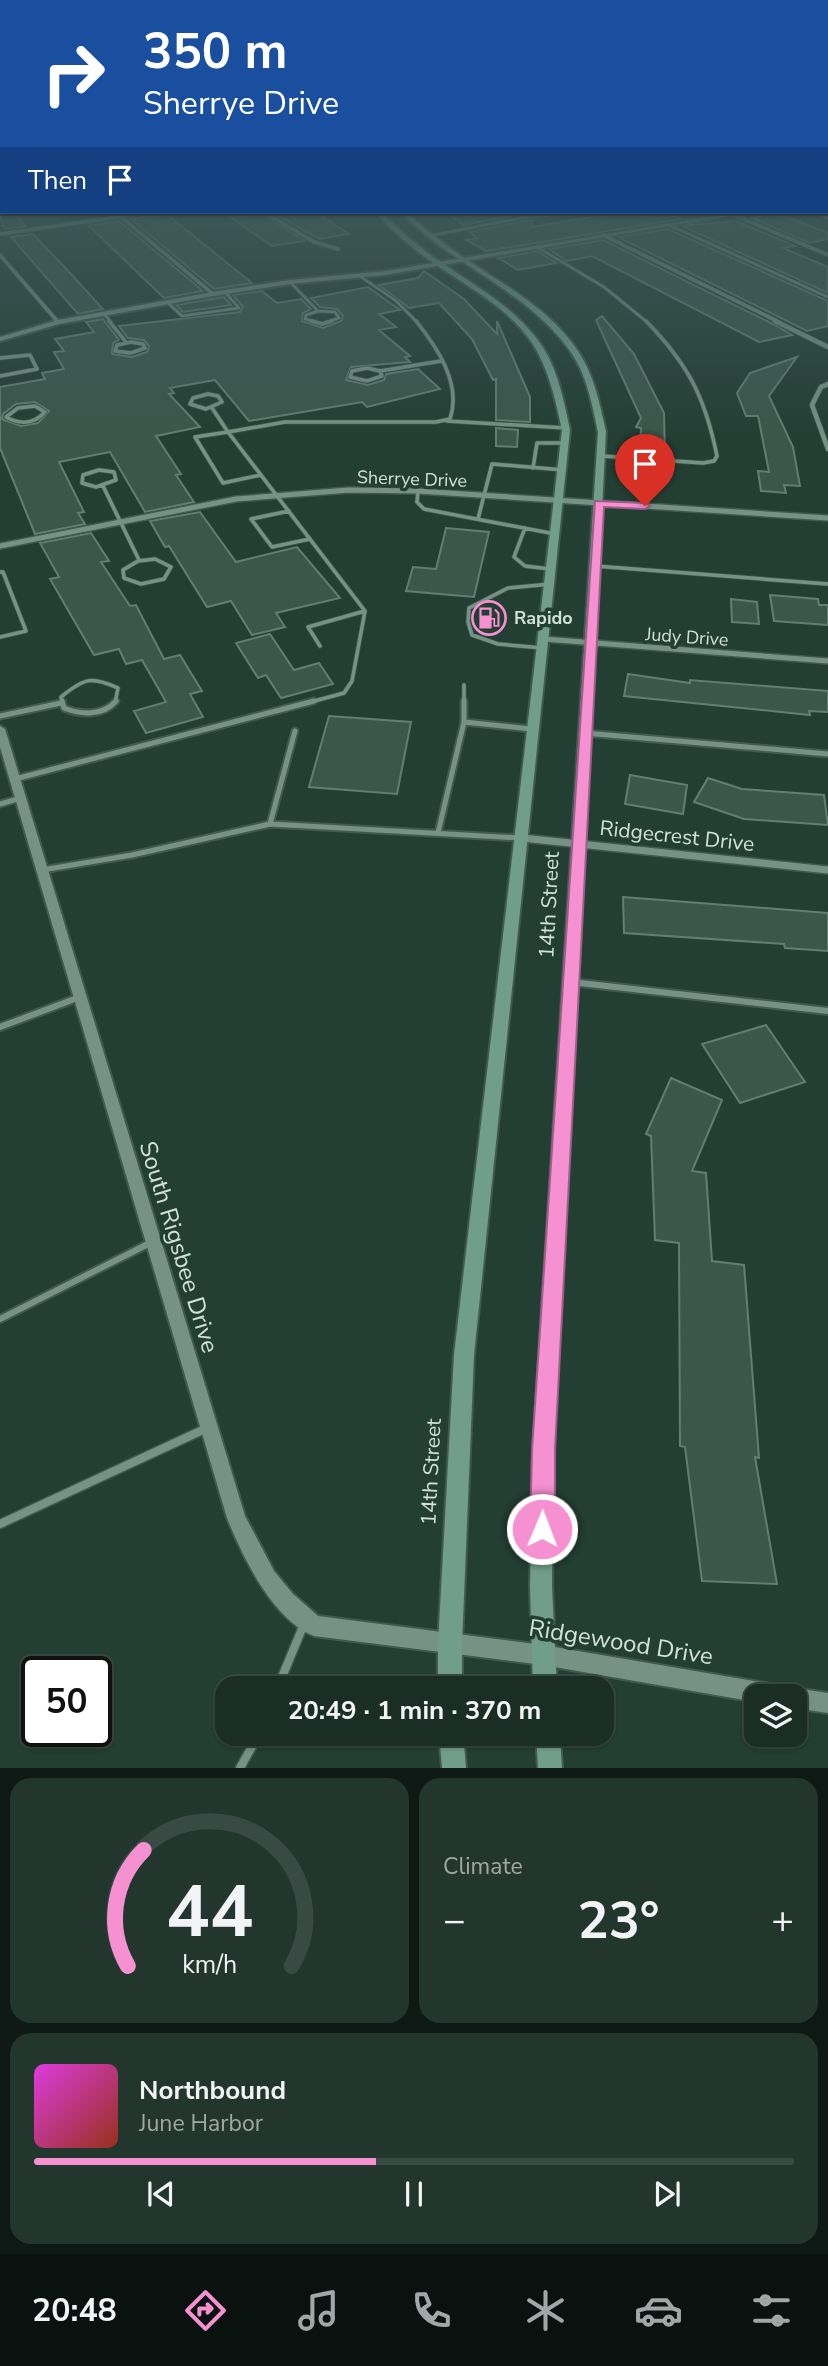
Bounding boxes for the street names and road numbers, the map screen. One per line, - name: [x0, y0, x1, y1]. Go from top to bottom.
- street label: Sherrye Drive: [356, 465, 468, 493]
- street label: Judy Drive: [644, 622, 729, 652]
- street label: Ridgecrest Drive: [598, 814, 756, 858]
- street label: 14th Street: [532, 850, 566, 959]
- street label: South Rigsbee Drive: [132, 1137, 226, 1357]
- street label: 14th Street: [414, 1417, 448, 1526]
- street label: Ridgewood Drive: [527, 1612, 715, 1672]

